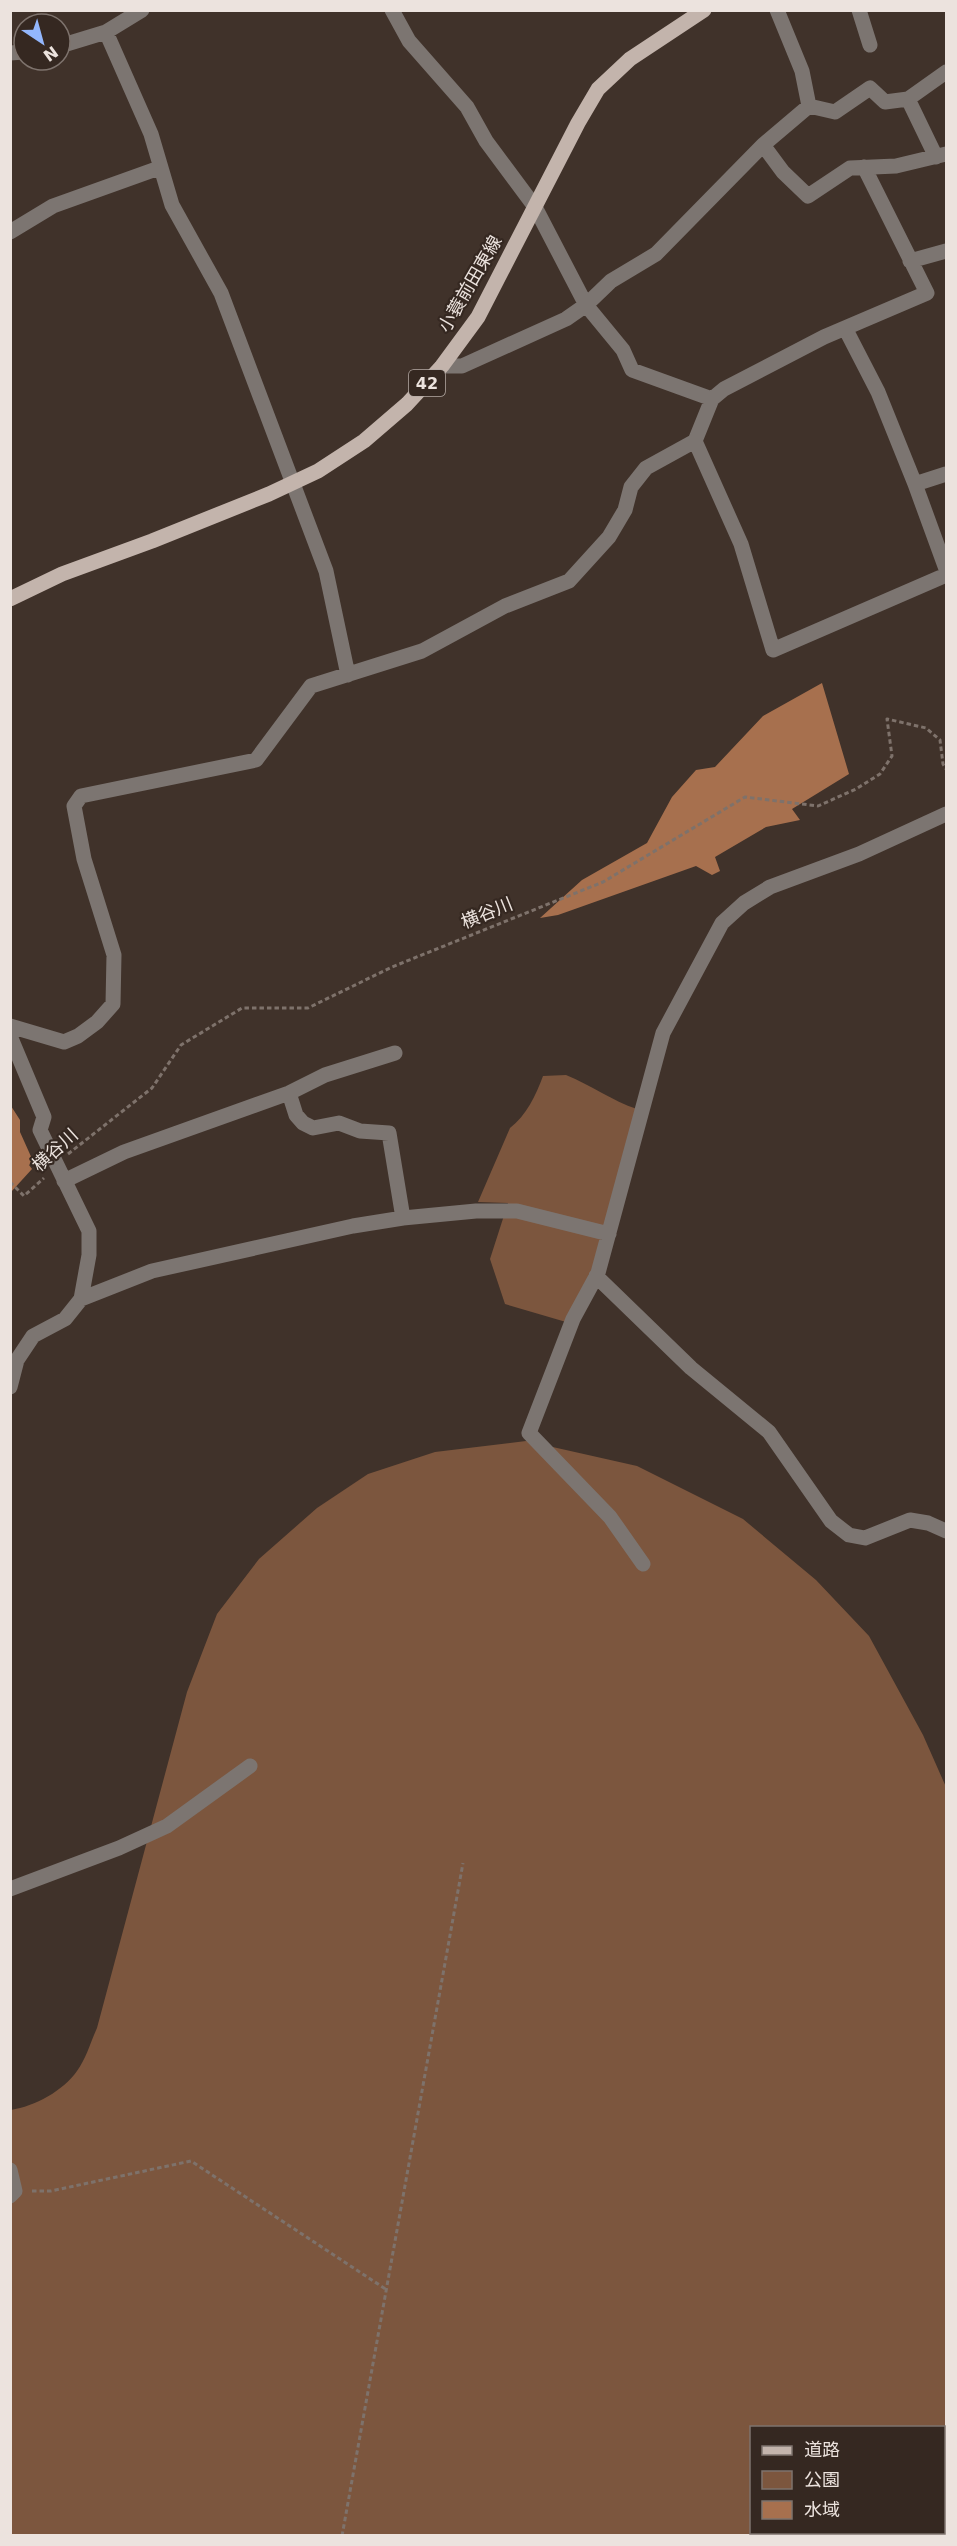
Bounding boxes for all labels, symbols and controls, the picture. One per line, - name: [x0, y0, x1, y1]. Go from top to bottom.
- north arrow: [12, 12, 72, 72]
- text: N: [40, 42, 62, 65]
- street label: 小蓑前田東線: [433, 232, 506, 336]
- road number: 42: [409, 370, 445, 396]
- street label: 横谷川: [458, 893, 516, 932]
- street label: 横谷川: [28, 1124, 82, 1175]
- legend: [750, 2426, 945, 2534]
- text: 道路: [804, 2439, 840, 2460]
- text: 公園: [804, 2469, 840, 2490]
- text: 水域: [804, 2499, 840, 2520]

